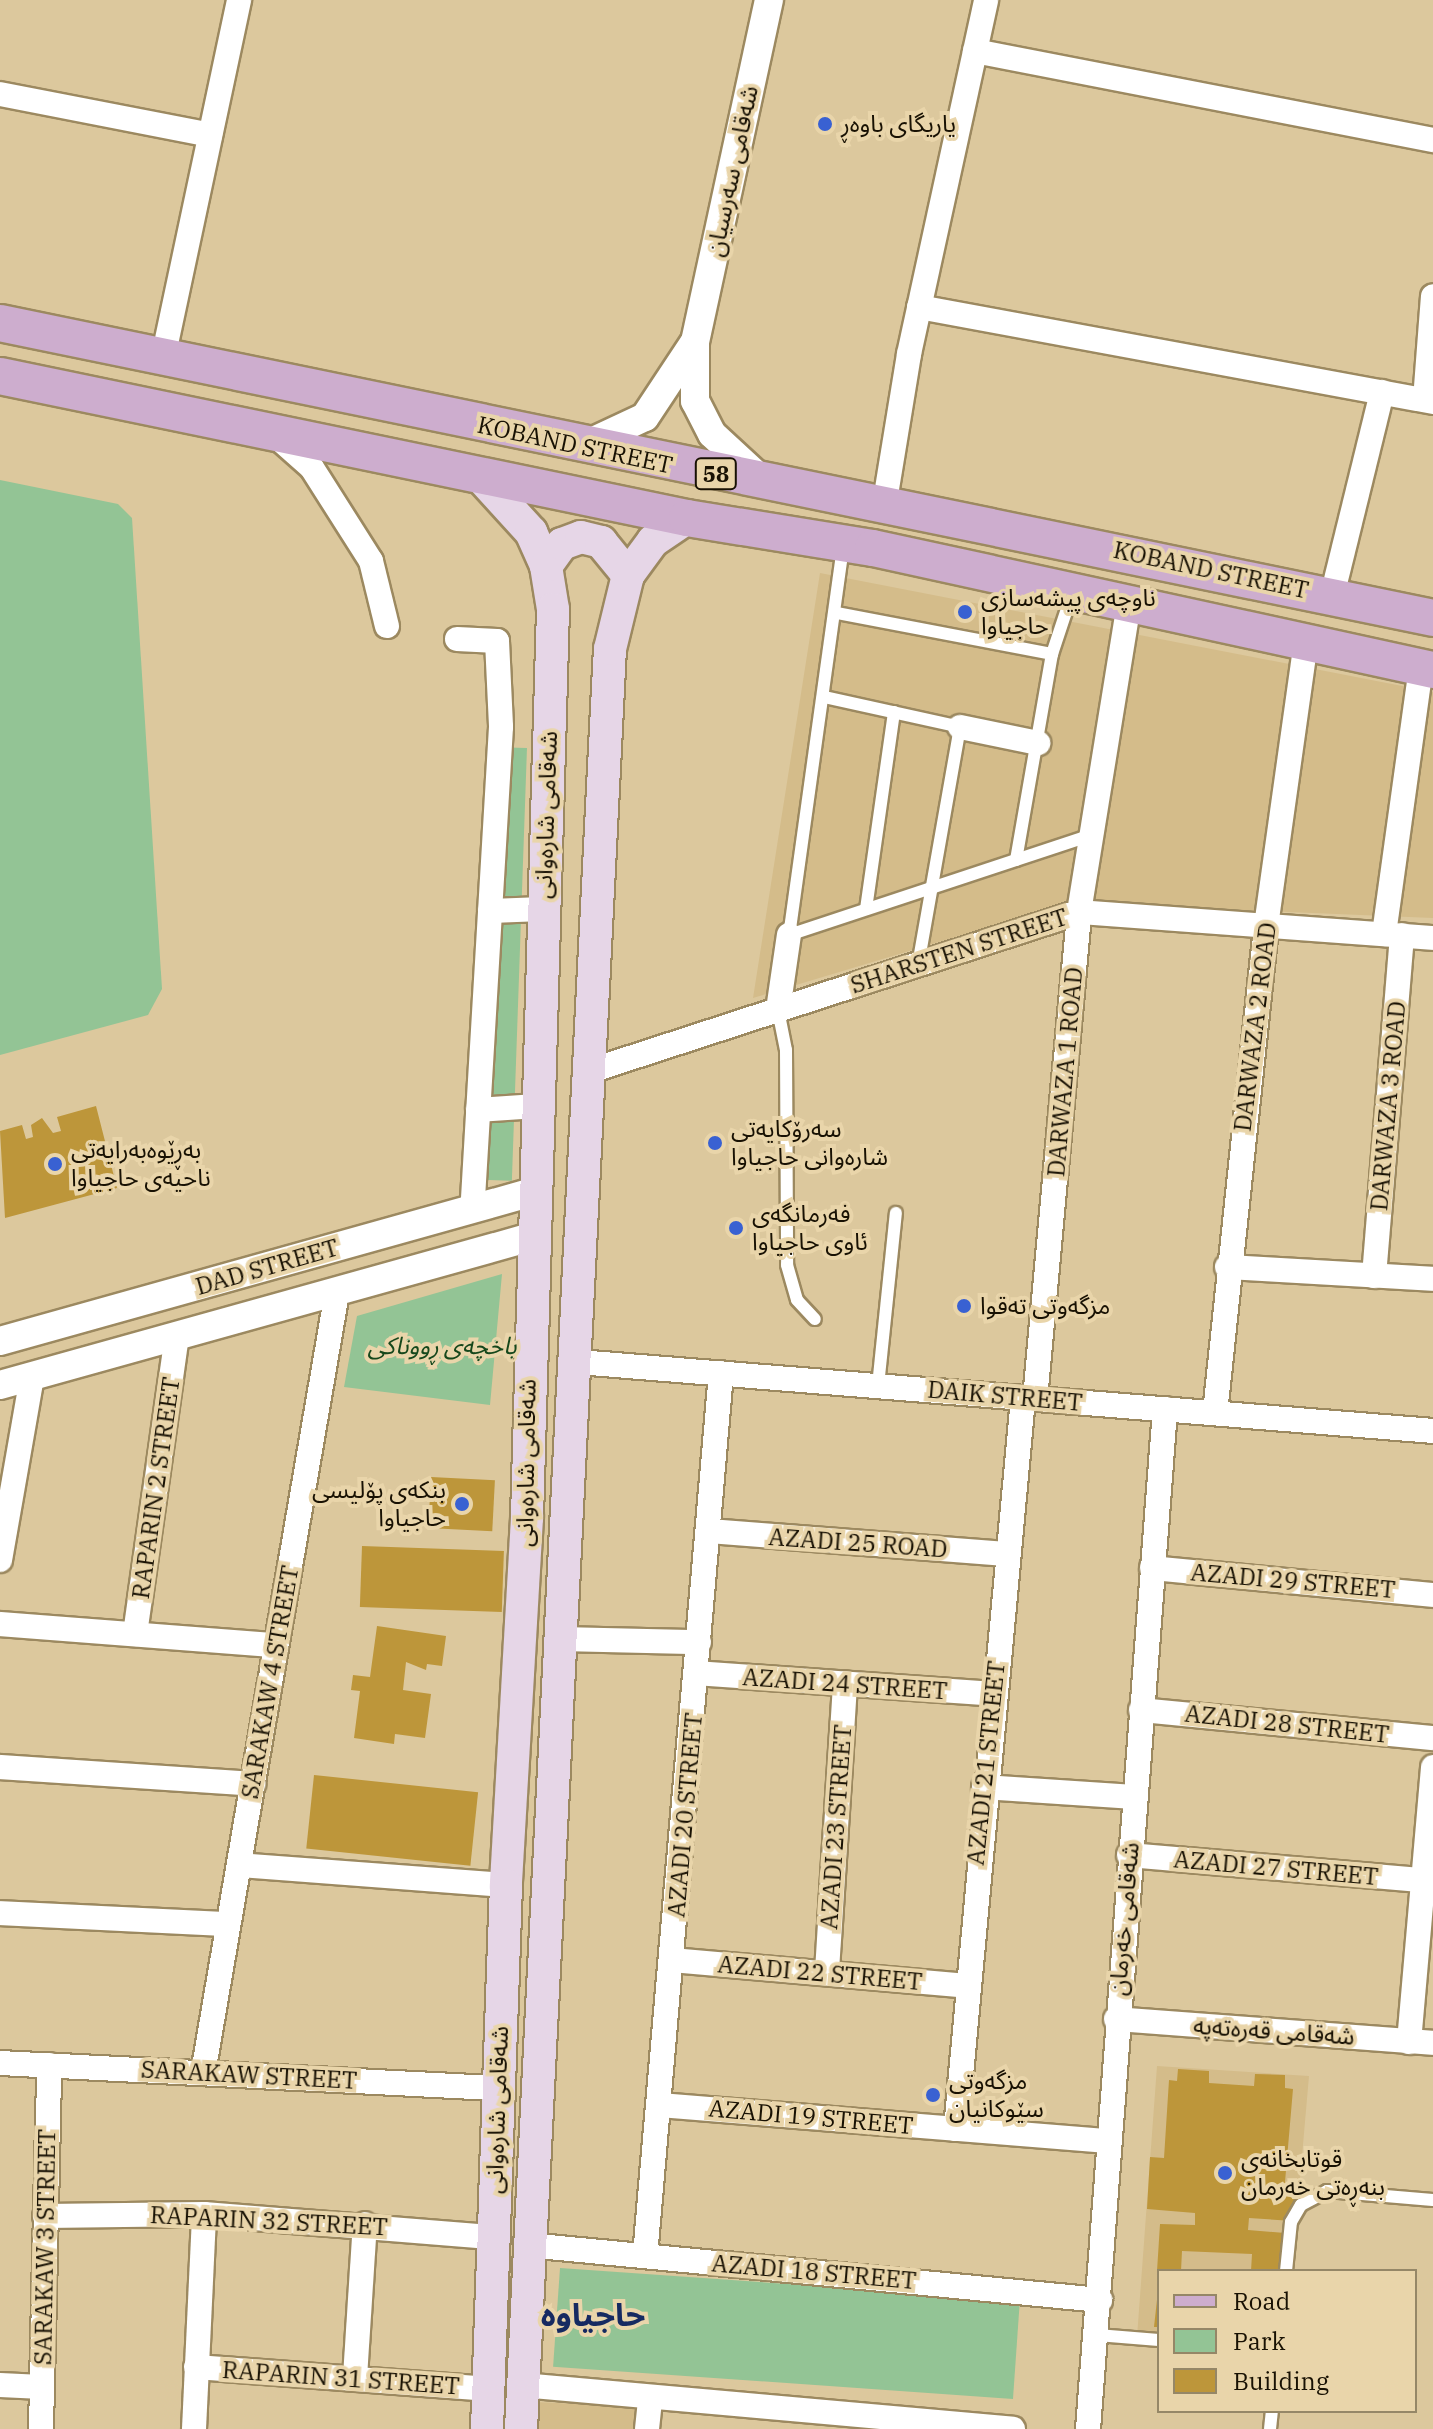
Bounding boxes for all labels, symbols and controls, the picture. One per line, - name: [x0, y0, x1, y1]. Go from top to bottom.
- street label: شەقامی سەرسیان: [700, 83, 764, 259]
- place label: یاریگای باوەڕ: [841, 110, 956, 138]
- marker: یاریگای باوەڕ: [816, 115, 834, 133]
- street label: KOBAND STREET: [475, 410, 675, 480]
- road number: 58: [694, 456, 738, 492]
- street label: KOBAND STREET: [1111, 535, 1311, 605]
- place label: ناوچەی پیشەسازی حاجیاوا: [981, 584, 1156, 640]
- marker: ناوچەی پیشەسازی حاجیاوا: [956, 603, 974, 621]
- street label: شەقامی شارەوانی: [529, 731, 563, 899]
- street label: SHARSTEN STREET: [847, 902, 1071, 1000]
- street label: DARWAZA 2 ROAD: [1228, 921, 1282, 1133]
- street label: DARWAZA 1 ROAD: [1041, 966, 1089, 1178]
- street label: DARWAZA 3 ROAD: [1364, 1000, 1412, 1212]
- place label: سەرۆکایەتی شارەوانی حاجیاوا: [731, 1115, 888, 1171]
- marker: سەرۆکایەتی شارەوانی حاجیاوا: [706, 1134, 724, 1152]
- place label: بەڕێوەبەرایەتی ناحیەی حاجیاوا: [71, 1136, 211, 1192]
- marker: بەڕێوەبەرایەتی ناحیەی حاجیاوا: [46, 1155, 64, 1173]
- place label: فەرمانگەی ئاوی حاجیاوا: [752, 1200, 868, 1256]
- marker: فەرمانگەی ئاوی حاجیاوا: [727, 1219, 745, 1237]
- street label: DAD STREET: [192, 1233, 342, 1301]
- place label: مزگەوتی تەقوا: [980, 1292, 1110, 1320]
- marker: مزگەوتی تەقوا: [955, 1297, 973, 1315]
- park label: باخچەی ڕووناکی: [367, 1332, 517, 1360]
- street label: RAPARIN 2 STREET: [126, 1375, 186, 1601]
- street label: DAIK STREET: [926, 1375, 1084, 1417]
- street label: شەقامی شارەوانی: [510, 1379, 542, 1547]
- place label: بنکەی پۆلیسی حاجیاوا: [312, 1476, 446, 1532]
- marker: بنکەی پۆلیسی حاجیاوا: [453, 1495, 471, 1513]
- street label: AZADI 25 ROAD: [768, 1522, 948, 1564]
- street label: AZADI 29 STREET: [1189, 1558, 1397, 1604]
- street label: SARAKAW 4 STREET: [235, 1563, 305, 1801]
- street label: AZADI 21 STREET: [961, 1659, 1011, 1867]
- street label: AZADI 24 STREET: [742, 1662, 948, 1706]
- street label: AZADI 28 STREET: [1183, 1699, 1391, 1749]
- street label: AZADI 20 STREET: [662, 1711, 708, 1919]
- street label: AZADI 23 STREET: [814, 1724, 858, 1930]
- street label: شەقامی خەرمان: [1103, 1841, 1145, 1997]
- street label: AZADI 27 STREET: [1172, 1845, 1380, 1891]
- street label: AZADI 22 STREET: [716, 1950, 924, 1996]
- street label: شەقامی قەرەتەپە: [1192, 2011, 1356, 2051]
- street label: شەقامی شارەوانی: [480, 2026, 514, 2194]
- street label: SARAKAW STREET: [140, 2055, 358, 2095]
- place label: مزگەوتی سێوکانیان: [949, 2067, 1044, 2123]
- marker: مزگەوتی سێوکانیان: [924, 2086, 942, 2104]
- street label: AZADI 19 STREET: [707, 2094, 915, 2140]
- street label: SARAKAW 3 STREET: [29, 2129, 61, 2365]
- place label: قوتابخانەی بنەڕەتی خەرمان: [1241, 2145, 1385, 2201]
- marker: قوتابخانەی بنەڕەتی خەرمان: [1216, 2164, 1234, 2182]
- street label: RAPARIN 32 STREET: [149, 2200, 389, 2242]
- street label: AZADI 18 STREET: [710, 2249, 918, 2295]
- legend: [1157, 2269, 1417, 2413]
- text: Road: [1233, 2285, 1290, 2317]
- district label: حاجیاوە: [541, 2295, 645, 2333]
- text: Park: [1233, 2325, 1285, 2357]
- street label: RAPARIN 31 STREET: [221, 2355, 461, 2401]
- text: Building: [1233, 2365, 1329, 2397]

